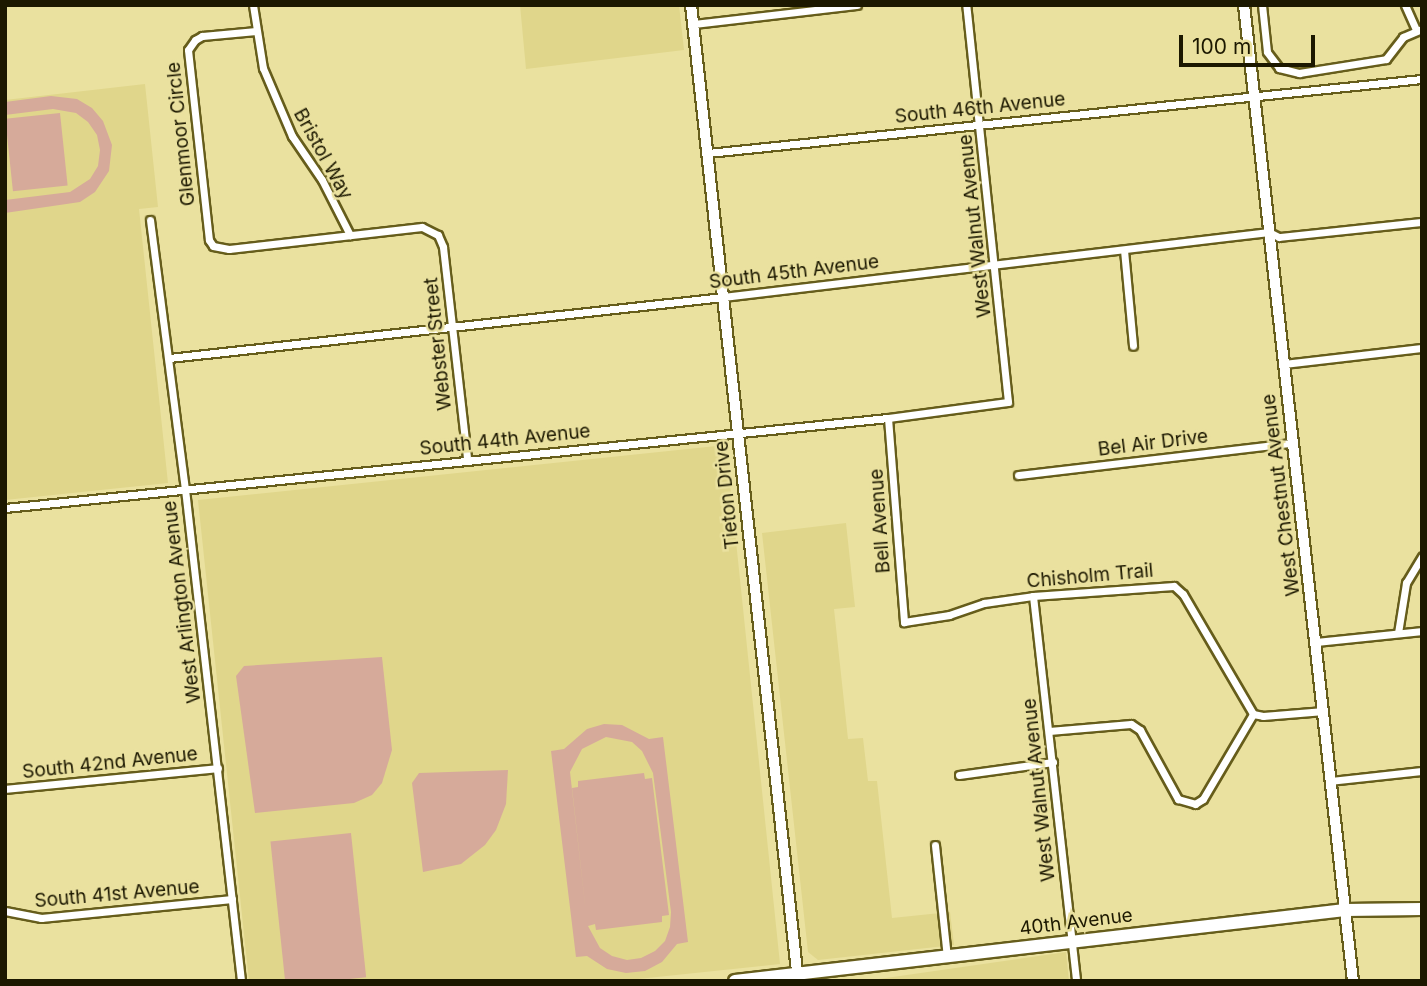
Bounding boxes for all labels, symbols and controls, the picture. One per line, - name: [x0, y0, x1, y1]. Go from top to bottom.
- scale bar: [1182, 21, 1318, 65]
- text: 100 m: [1192, 34, 1251, 59]
- street label: Glenmoor Circle: [162, 61, 200, 207]
- street label: South 46th Avenue: [894, 88, 1066, 128]
- street label: Bristol Way: [289, 104, 357, 204]
- street label: West Walnut Avenue: [954, 133, 996, 319]
- street label: South 45th Avenue: [708, 250, 880, 294]
- street label: Webster Street: [420, 276, 456, 412]
- street label: West Chestnut Avenue: [1257, 393, 1305, 597]
- street label: South 44th Avenue: [418, 420, 592, 460]
- street label: Bel Air Drive: [1097, 425, 1209, 461]
- street label: Tieton Drive: [710, 440, 744, 550]
- street label: Bell Avenue: [865, 468, 895, 574]
- street label: West Arlington Avenue: [158, 499, 206, 705]
- street label: Chisholm Trail: [1026, 559, 1154, 593]
- street label: West Walnut Avenue: [1018, 697, 1060, 883]
- street label: South 42nd Avenue: [21, 742, 199, 784]
- street label: South 41st Avenue: [34, 875, 200, 913]
- street label: 40th Avenue: [1018, 904, 1134, 940]

